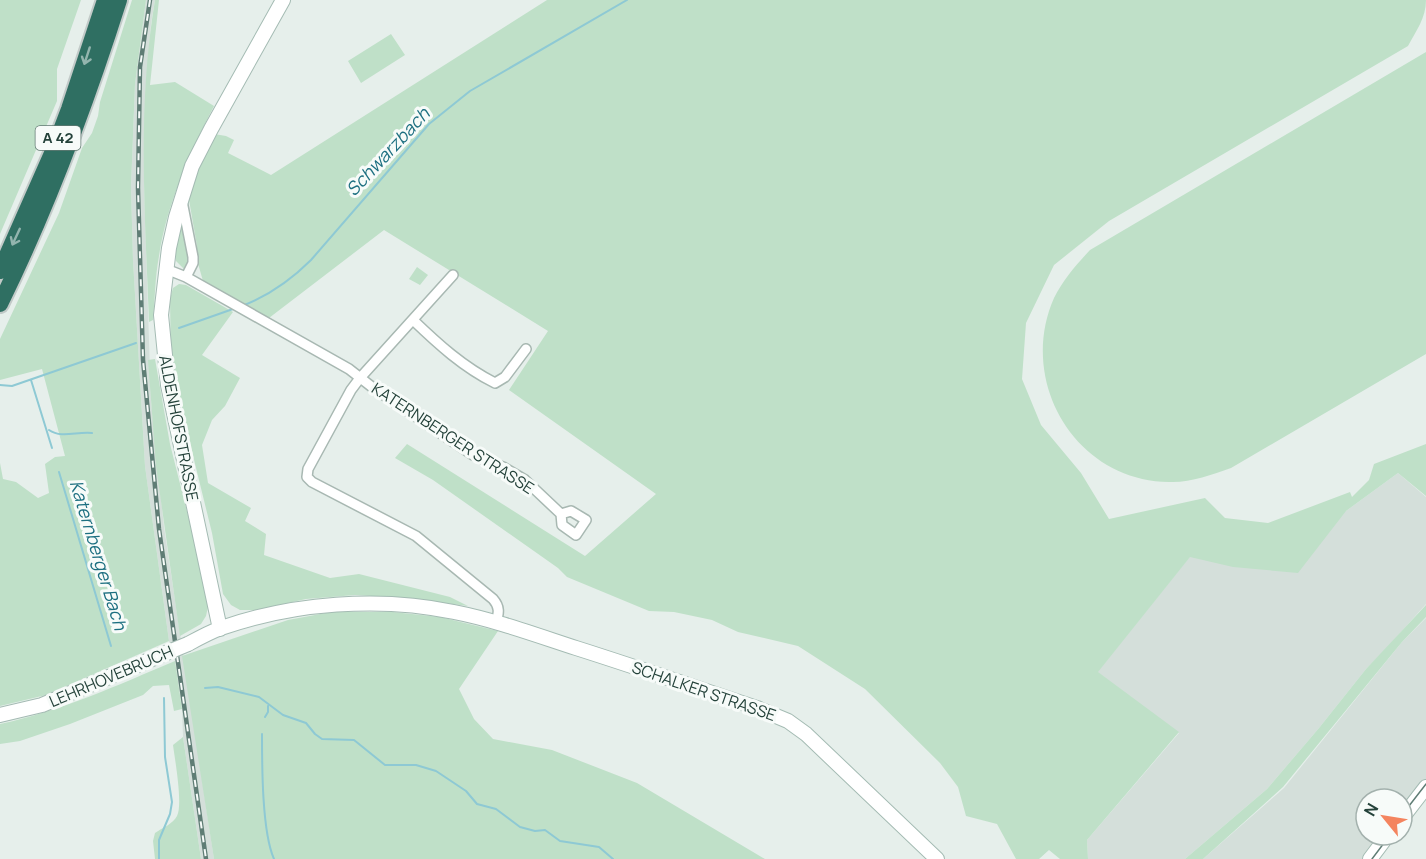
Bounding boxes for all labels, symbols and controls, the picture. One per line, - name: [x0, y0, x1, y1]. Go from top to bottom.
- one-way arrow: [81, 46, 92, 65]
- water label: Schwarzbach: [340, 101, 435, 201]
- road number: A 42: [36, 126, 80, 150]
- one-way arrow: [9, 227, 21, 245]
- street label: ALDENHOFSTRASSE: [154, 353, 204, 503]
- street label: KATERNBERGER STRASSE: [368, 377, 538, 499]
- water label: Katernberger Bach: [65, 477, 134, 634]
- street label: LEHRHOVEBRUCH: [46, 640, 176, 712]
- street label: SCHALKER STRASSE: [629, 656, 779, 726]
- north arrow: [1354, 787, 1414, 847]
- text: N: [1359, 799, 1383, 820]

